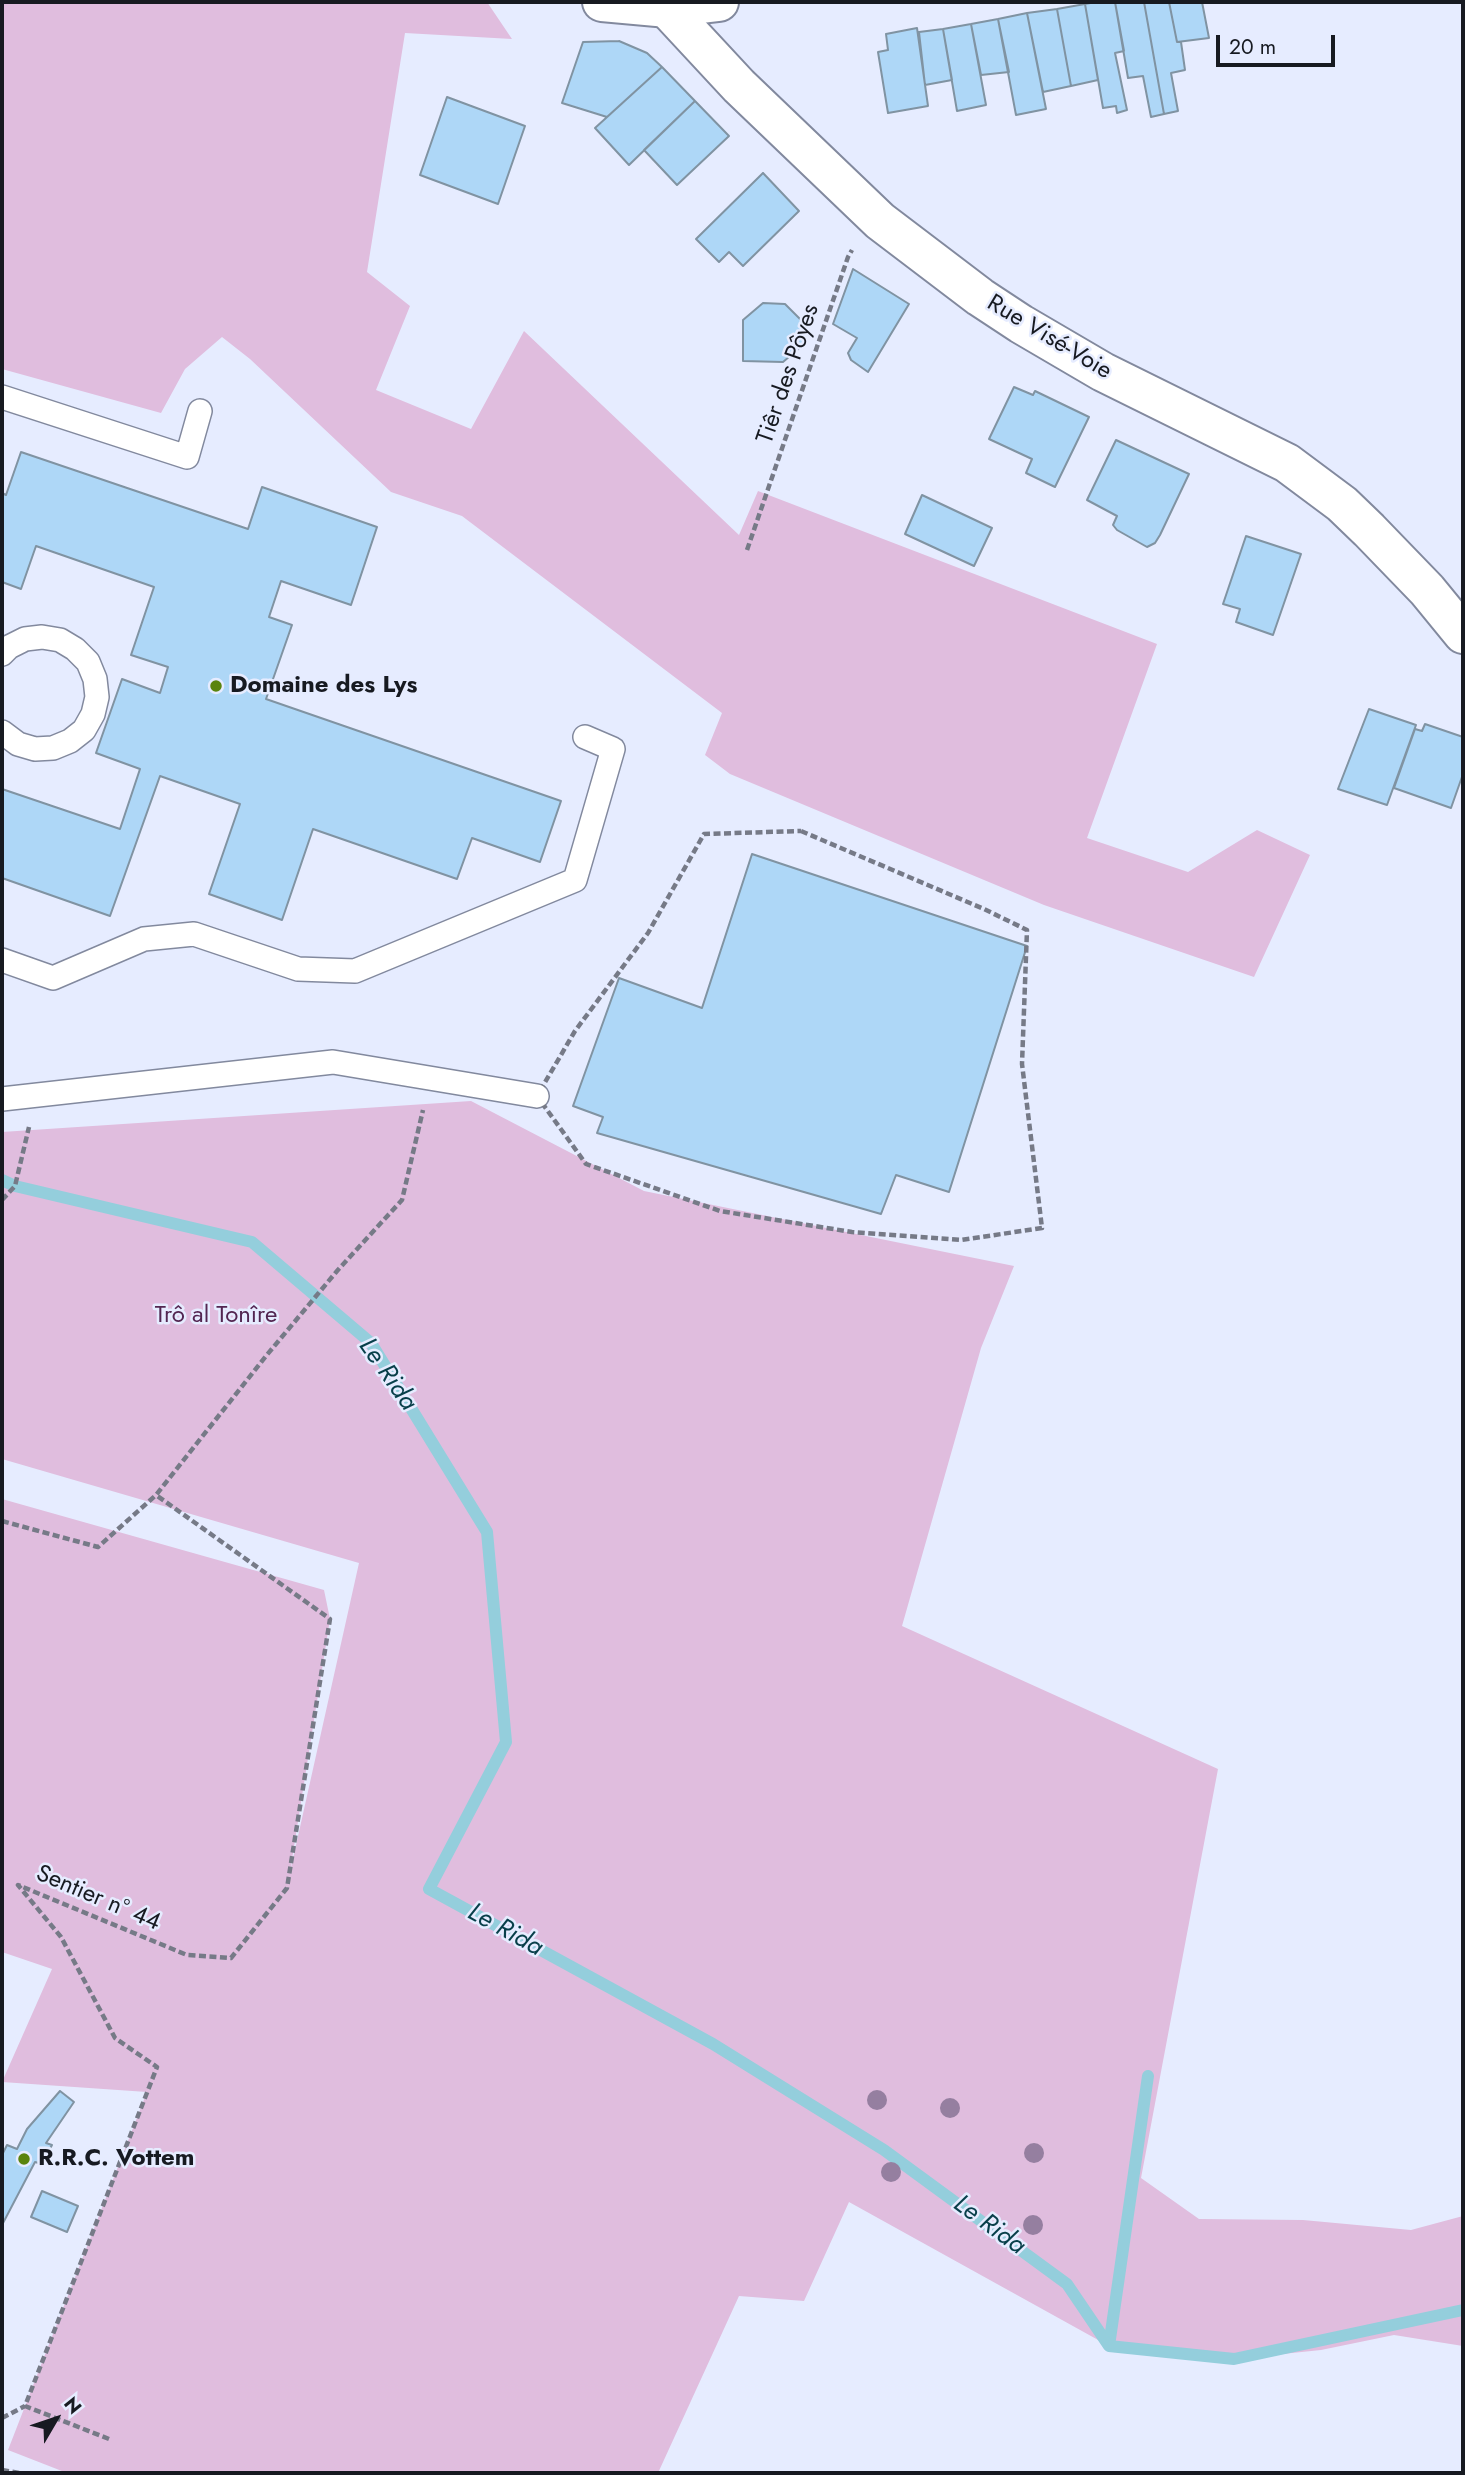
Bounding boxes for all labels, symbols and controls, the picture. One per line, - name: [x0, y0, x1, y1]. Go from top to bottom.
- scale bar: [1220, 21, 1339, 65]
- text: 20 m: [1229, 32, 1276, 62]
- street label: Rue Visé-Voie: [981, 290, 1117, 386]
- street label: Tiêr des Pôyes: [752, 301, 826, 447]
- place label: Domaine des Lys: [230, 672, 417, 700]
- marker: Domaine des Lys: [208, 678, 224, 694]
- park label: Trô al Tonîre: [155, 1302, 277, 1330]
- water label: Le Rida: [351, 1333, 423, 1417]
- street label: Sentier n° 44: [31, 1860, 165, 1938]
- water label: Le Rida: [462, 1898, 548, 1964]
- place label: R.R.C. Vottem: [38, 2145, 194, 2173]
- marker: R.R.C. Vottem: [16, 2151, 32, 2167]
- water label: Le Rida: [947, 2189, 1031, 2263]
- north arrow: [21, 2384, 91, 2454]
- text: N: [57, 2391, 88, 2420]

